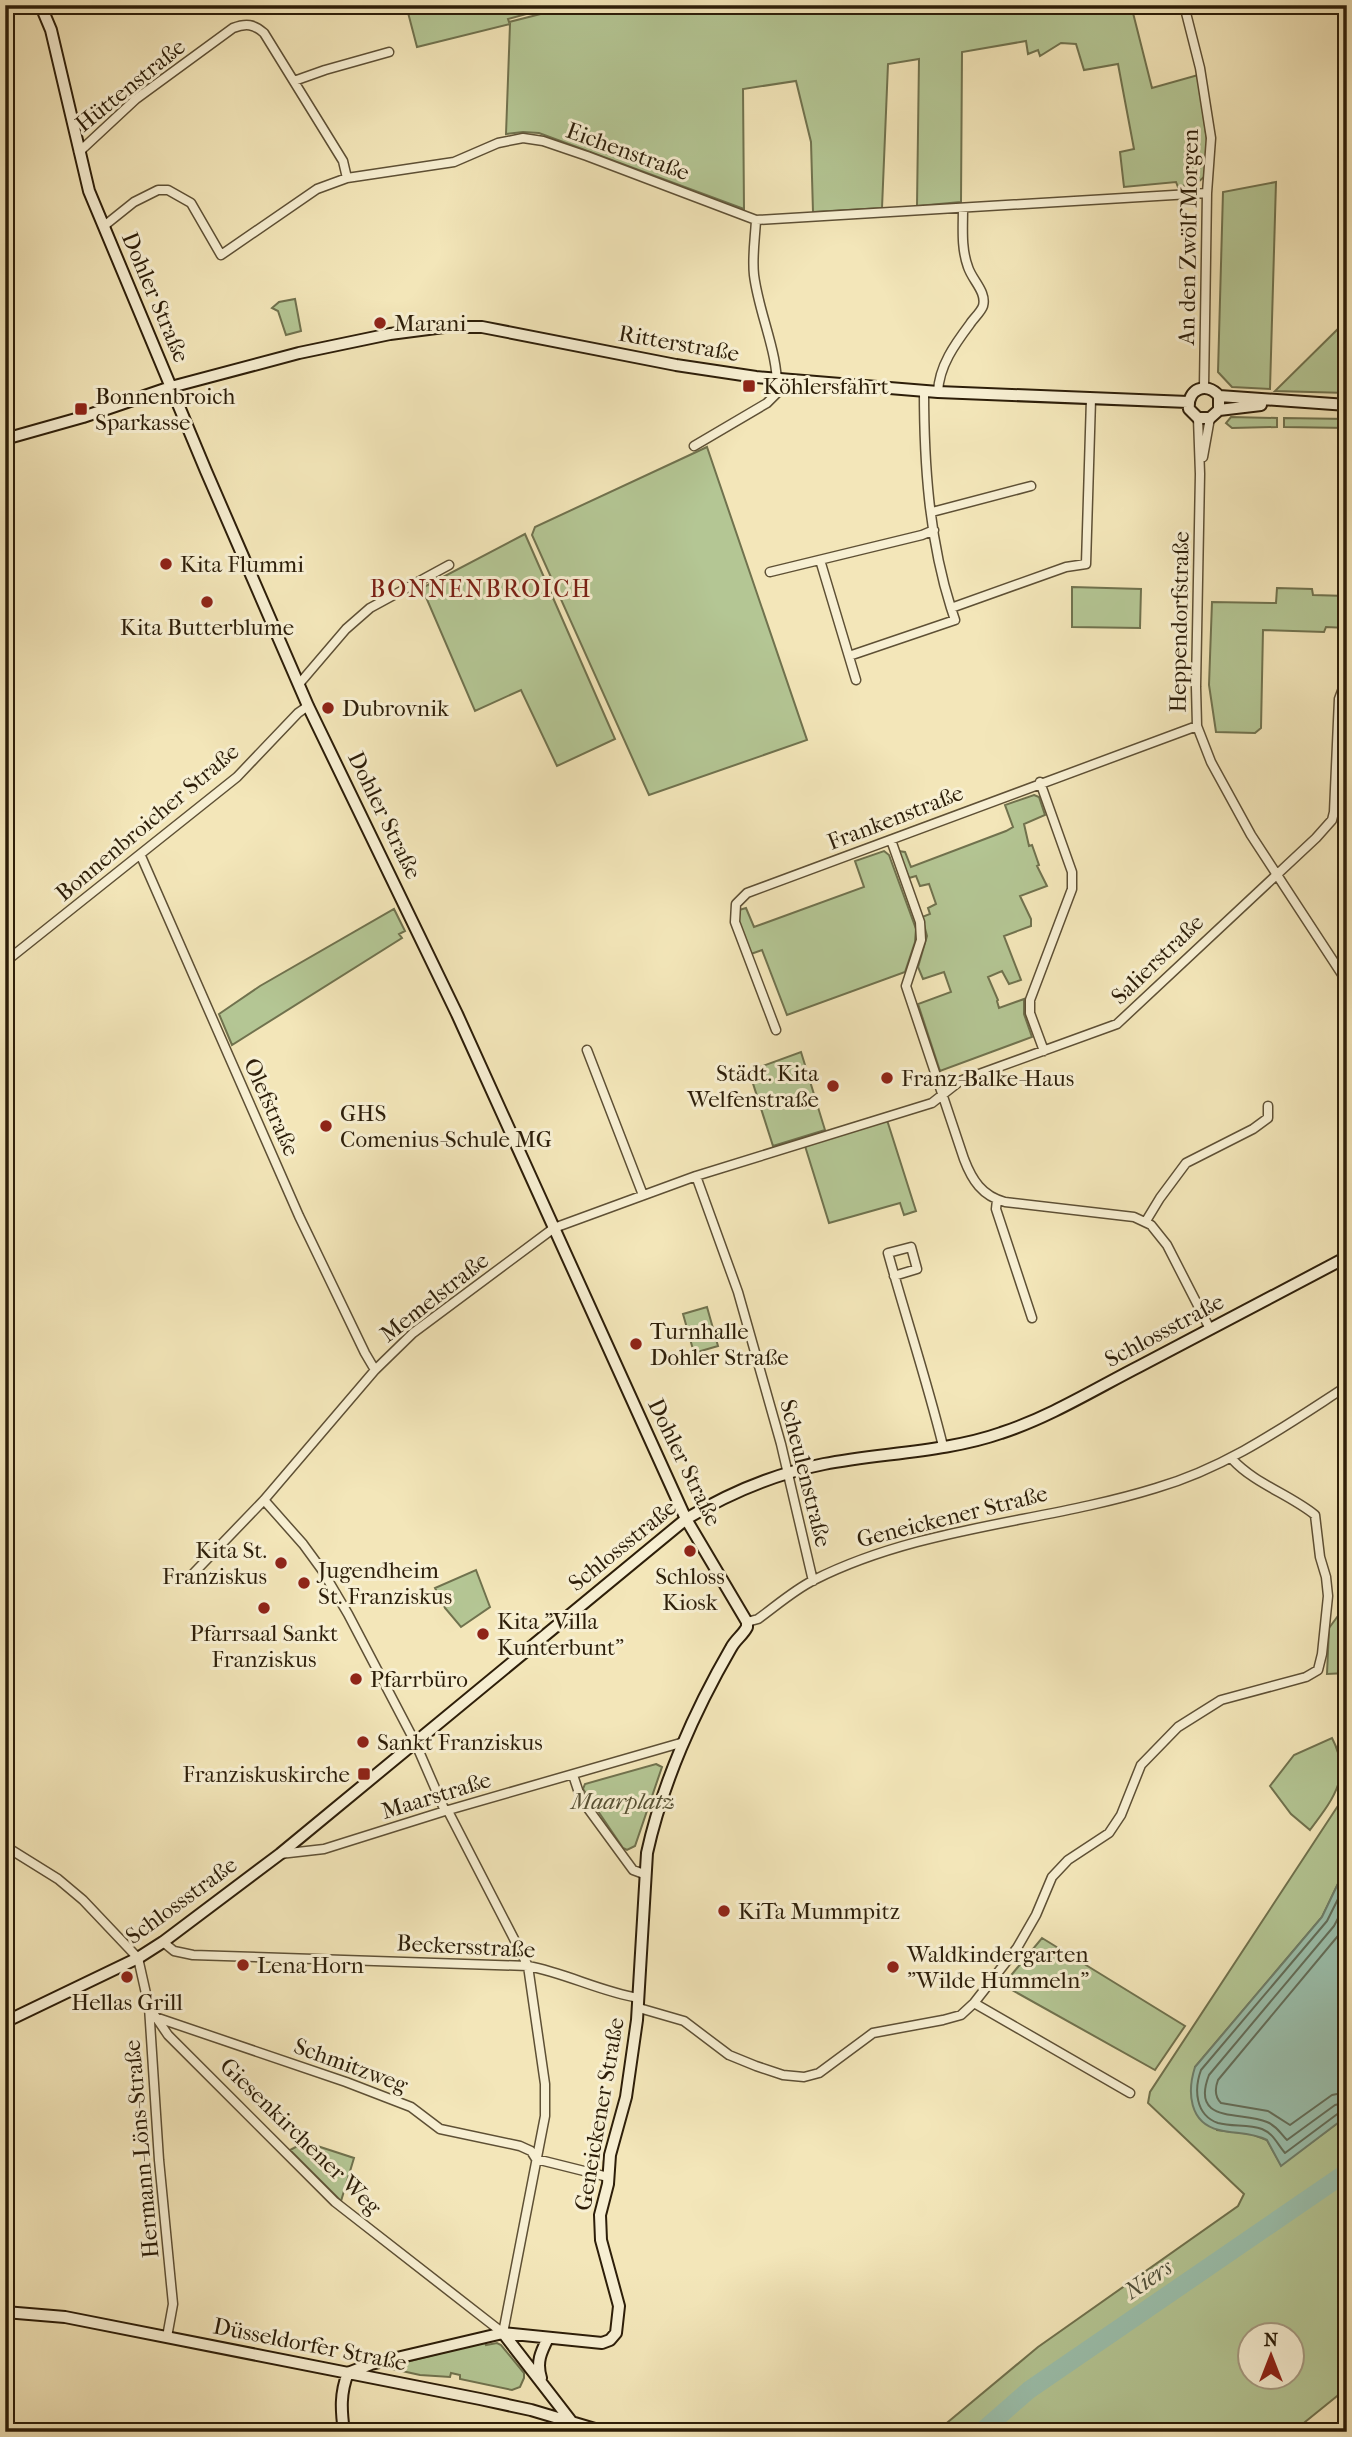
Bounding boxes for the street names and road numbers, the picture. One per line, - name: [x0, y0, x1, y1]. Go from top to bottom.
- street label: Hüttenstraße: [70, 33, 191, 138]
- street label: Eichenstraße: [562, 117, 693, 186]
- street label: An den Zwölf Morgen: [1173, 128, 1204, 346]
- street label: Dohler Straße: [116, 228, 195, 366]
- street label: Ritterstraße: [616, 320, 741, 367]
- street label: Heppendorfstraße: [1164, 531, 1195, 713]
- street label: Bonnenbroicher Straße: [50, 738, 244, 907]
- street label: Dohler Straße: [342, 747, 427, 883]
- street label: Frankenstraße: [823, 779, 967, 856]
- street label: Salierstraße: [1106, 909, 1209, 1010]
- street label: Olefstraße: [238, 1054, 305, 1160]
- street label: Memelstraße: [375, 1247, 494, 1348]
- street label: Schlossstraße: [1100, 1288, 1228, 1373]
- street label: Dohler Straße: [642, 1394, 727, 1530]
- street label: Scheulenstraße: [774, 1397, 837, 1550]
- street label: Geneickener Straße: [854, 1480, 1050, 1553]
- street label: Schlossstraße: [563, 1494, 682, 1597]
- street label: Maarstraße: [378, 1766, 494, 1825]
- street label: Schlossstraße: [120, 1851, 242, 1950]
- street label: Beckersstraße: [396, 1929, 536, 1964]
- street label: Geneickener Straße: [569, 2015, 630, 2213]
- street label: Schmitzweg: [290, 2032, 412, 2099]
- street label: Hermann-Löns-Straße: [118, 2039, 165, 2259]
- street label: Giesenkirchener Weg: [214, 2052, 388, 2221]
- street label: Düsseldorfer Straße: [211, 2312, 409, 2377]

